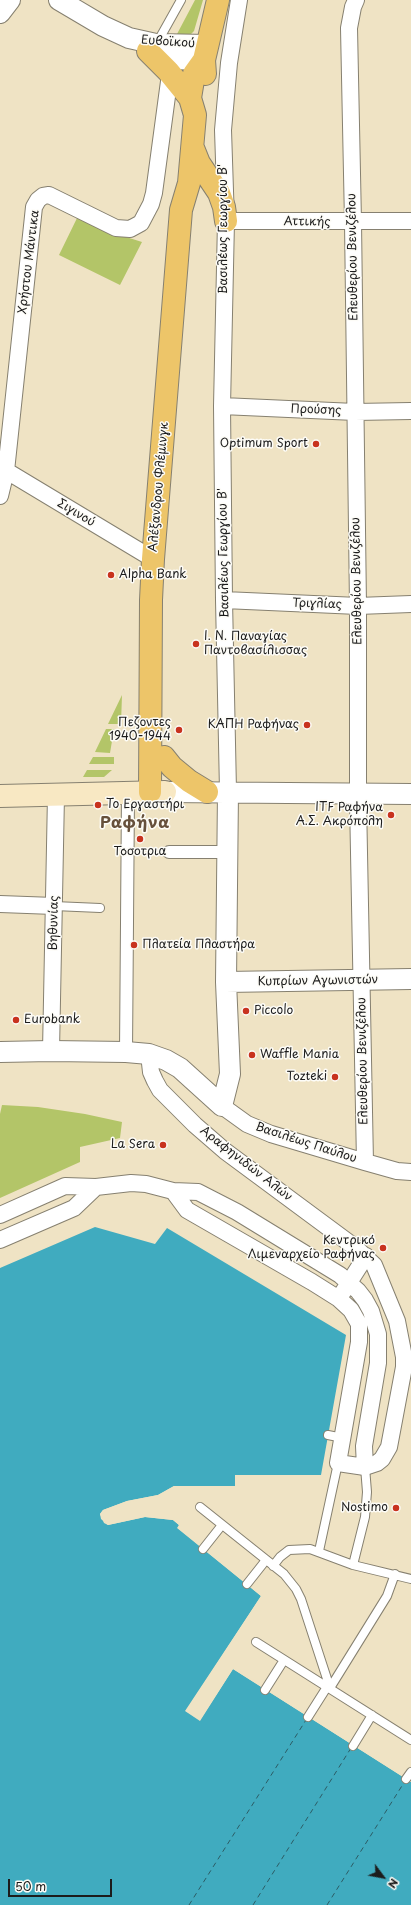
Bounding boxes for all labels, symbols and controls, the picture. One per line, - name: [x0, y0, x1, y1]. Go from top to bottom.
- street label: Ευβοϊκού: [141, 33, 195, 51]
- street label: Βασιλέως Γεωργίου Β': [217, 164, 231, 294]
- street label: Ελευθερίου Βενιζέλου: [345, 193, 361, 321]
- street label: Χρήστου Μάντικα: [15, 209, 43, 315]
- street label: Αττικής: [283, 214, 331, 230]
- street label: Προύσης: [290, 402, 342, 418]
- street label: Αλέξανδρου Φλέμινγκ: [146, 421, 172, 553]
- place label: Optimum Sport: [220, 437, 308, 451]
- marker: Optimum Sport: [311, 439, 321, 449]
- street label: Βασιλέως Γεωργίου Β': [216, 488, 232, 618]
- street label: Σιγινού: [55, 496, 97, 530]
- street label: Ελευθερίου Βενιζέλου: [349, 517, 365, 645]
- place label: Alpha Bank: [119, 568, 187, 582]
- marker: Alpha Bank: [106, 570, 116, 580]
- street label: Τριγλίας: [292, 596, 342, 612]
- place label: Ι. Ν. Παναγίας Παντοβασίλισσας: [204, 630, 307, 658]
- marker: Ι. Ν. Παναγίας Παντοβασίλισσας: [191, 639, 201, 649]
- place label: Πεζοντες 1940-1944: [109, 716, 171, 744]
- place label: ΚΑΠΗ Ραφήνας: [208, 718, 299, 732]
- marker: ΚΑΠΗ Ραφήνας: [302, 720, 312, 730]
- marker: Πεζοντες 1940-1944: [174, 725, 184, 735]
- place label: Το Εργαστήρι: [106, 798, 184, 812]
- marker: Το Εργαστήρι: [93, 800, 103, 810]
- place label: ITF Ραφήνα Α.Σ. Ακρόπολη: [296, 801, 383, 829]
- marker: ITF Ραφήνα Α.Σ. Ακρόπολη: [386, 810, 396, 820]
- district label: Ραφήνα: [100, 814, 170, 834]
- marker: Τοσοτρια: [135, 834, 145, 844]
- place label: Τοσοτρια: [114, 845, 166, 859]
- street label: Βηθυνίας: [46, 895, 62, 951]
- place label: Πλατεία Πλαστήρα: [142, 938, 255, 952]
- marker: Πλατεία Πλαστήρα: [129, 940, 139, 950]
- street label: Κυπρίων Αγωνιστών: [258, 973, 378, 989]
- street label: Ελευθερίου Βενιζέλου: [355, 997, 371, 1125]
- place label: Piccolo: [254, 1004, 293, 1018]
- marker: Piccolo: [241, 1006, 251, 1016]
- place label: Eurobank: [24, 1013, 80, 1027]
- marker: Eurobank: [11, 1015, 21, 1025]
- place label: Waffle Mania: [260, 1048, 339, 1062]
- marker: Waffle Mania: [247, 1050, 257, 1060]
- place label: Tozteki: [287, 1070, 327, 1084]
- marker: Tozteki: [330, 1072, 340, 1082]
- street label: Βασιλέως Παύλου: [254, 1120, 358, 1166]
- street label: Αραφηνιδών Αλών: [197, 1124, 295, 1204]
- place label: La Sera: [111, 1138, 155, 1152]
- marker: La Sera: [158, 1140, 168, 1150]
- place label: Κεντρικό Λιμεναρχείο Ραφήνας: [248, 1234, 375, 1262]
- marker: Κεντρικό Λιμεναρχείο Ραφήνας: [378, 1243, 388, 1253]
- place label: Nostimo: [341, 1501, 388, 1515]
- marker: Nostimo: [391, 1503, 401, 1513]
- north arrow: [363, 1857, 403, 1897]
- scale bar: [10, 1871, 114, 1897]
- text: N: [384, 1875, 403, 1892]
- text: 50 m: [15, 1877, 46, 1895]

